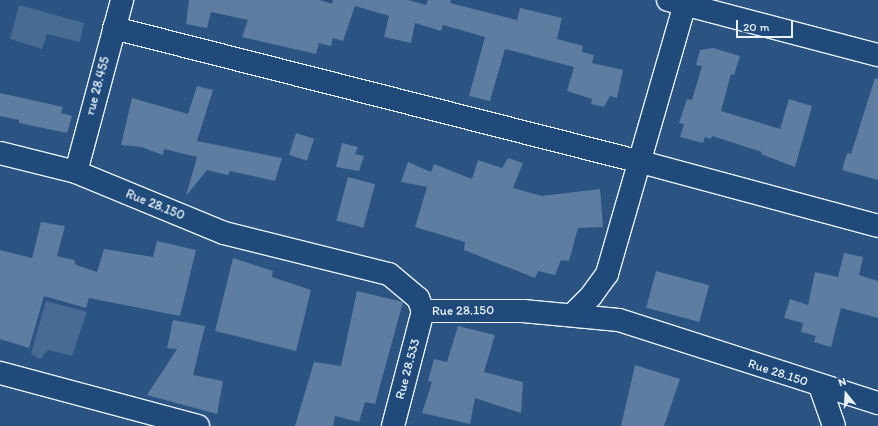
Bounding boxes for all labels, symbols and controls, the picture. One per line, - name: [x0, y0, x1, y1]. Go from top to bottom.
- scale bar: [738, 12, 795, 38]
- text: 20 m: [743, 20, 770, 34]
- street label: rue 28.455: [83, 55, 113, 117]
- street label: Rue 28.150: [123, 186, 187, 224]
- street label: Rue 28.150: [432, 303, 494, 319]
- street label: Rue 28.533: [392, 337, 424, 401]
- street label: Rue 28.150: [746, 356, 810, 390]
- north arrow: [826, 374, 866, 414]
- text: N: [837, 375, 848, 389]

